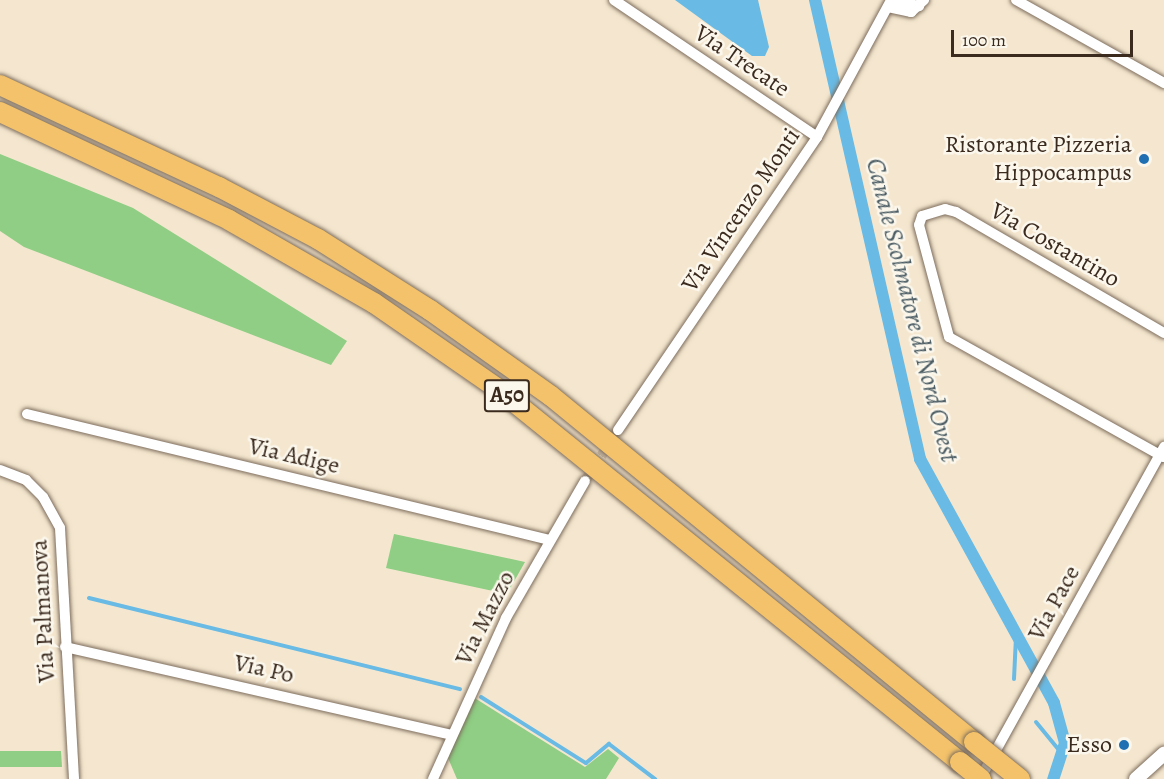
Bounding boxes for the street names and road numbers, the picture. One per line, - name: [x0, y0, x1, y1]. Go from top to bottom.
- street label: Via Trecate: [689, 19, 795, 103]
- street label: Via Vincenzo Monti: [676, 123, 806, 297]
- street label: Via Costantino: [985, 196, 1125, 294]
- road number: A50: [483, 377, 531, 415]
- street label: Via Adige: [246, 432, 342, 480]
- street label: Via Palmanova: [25, 539, 61, 683]
- street label: Via Pace: [1022, 561, 1086, 645]
- street label: Via Mazzo: [449, 566, 521, 670]
- street label: Via Po: [231, 648, 297, 690]

